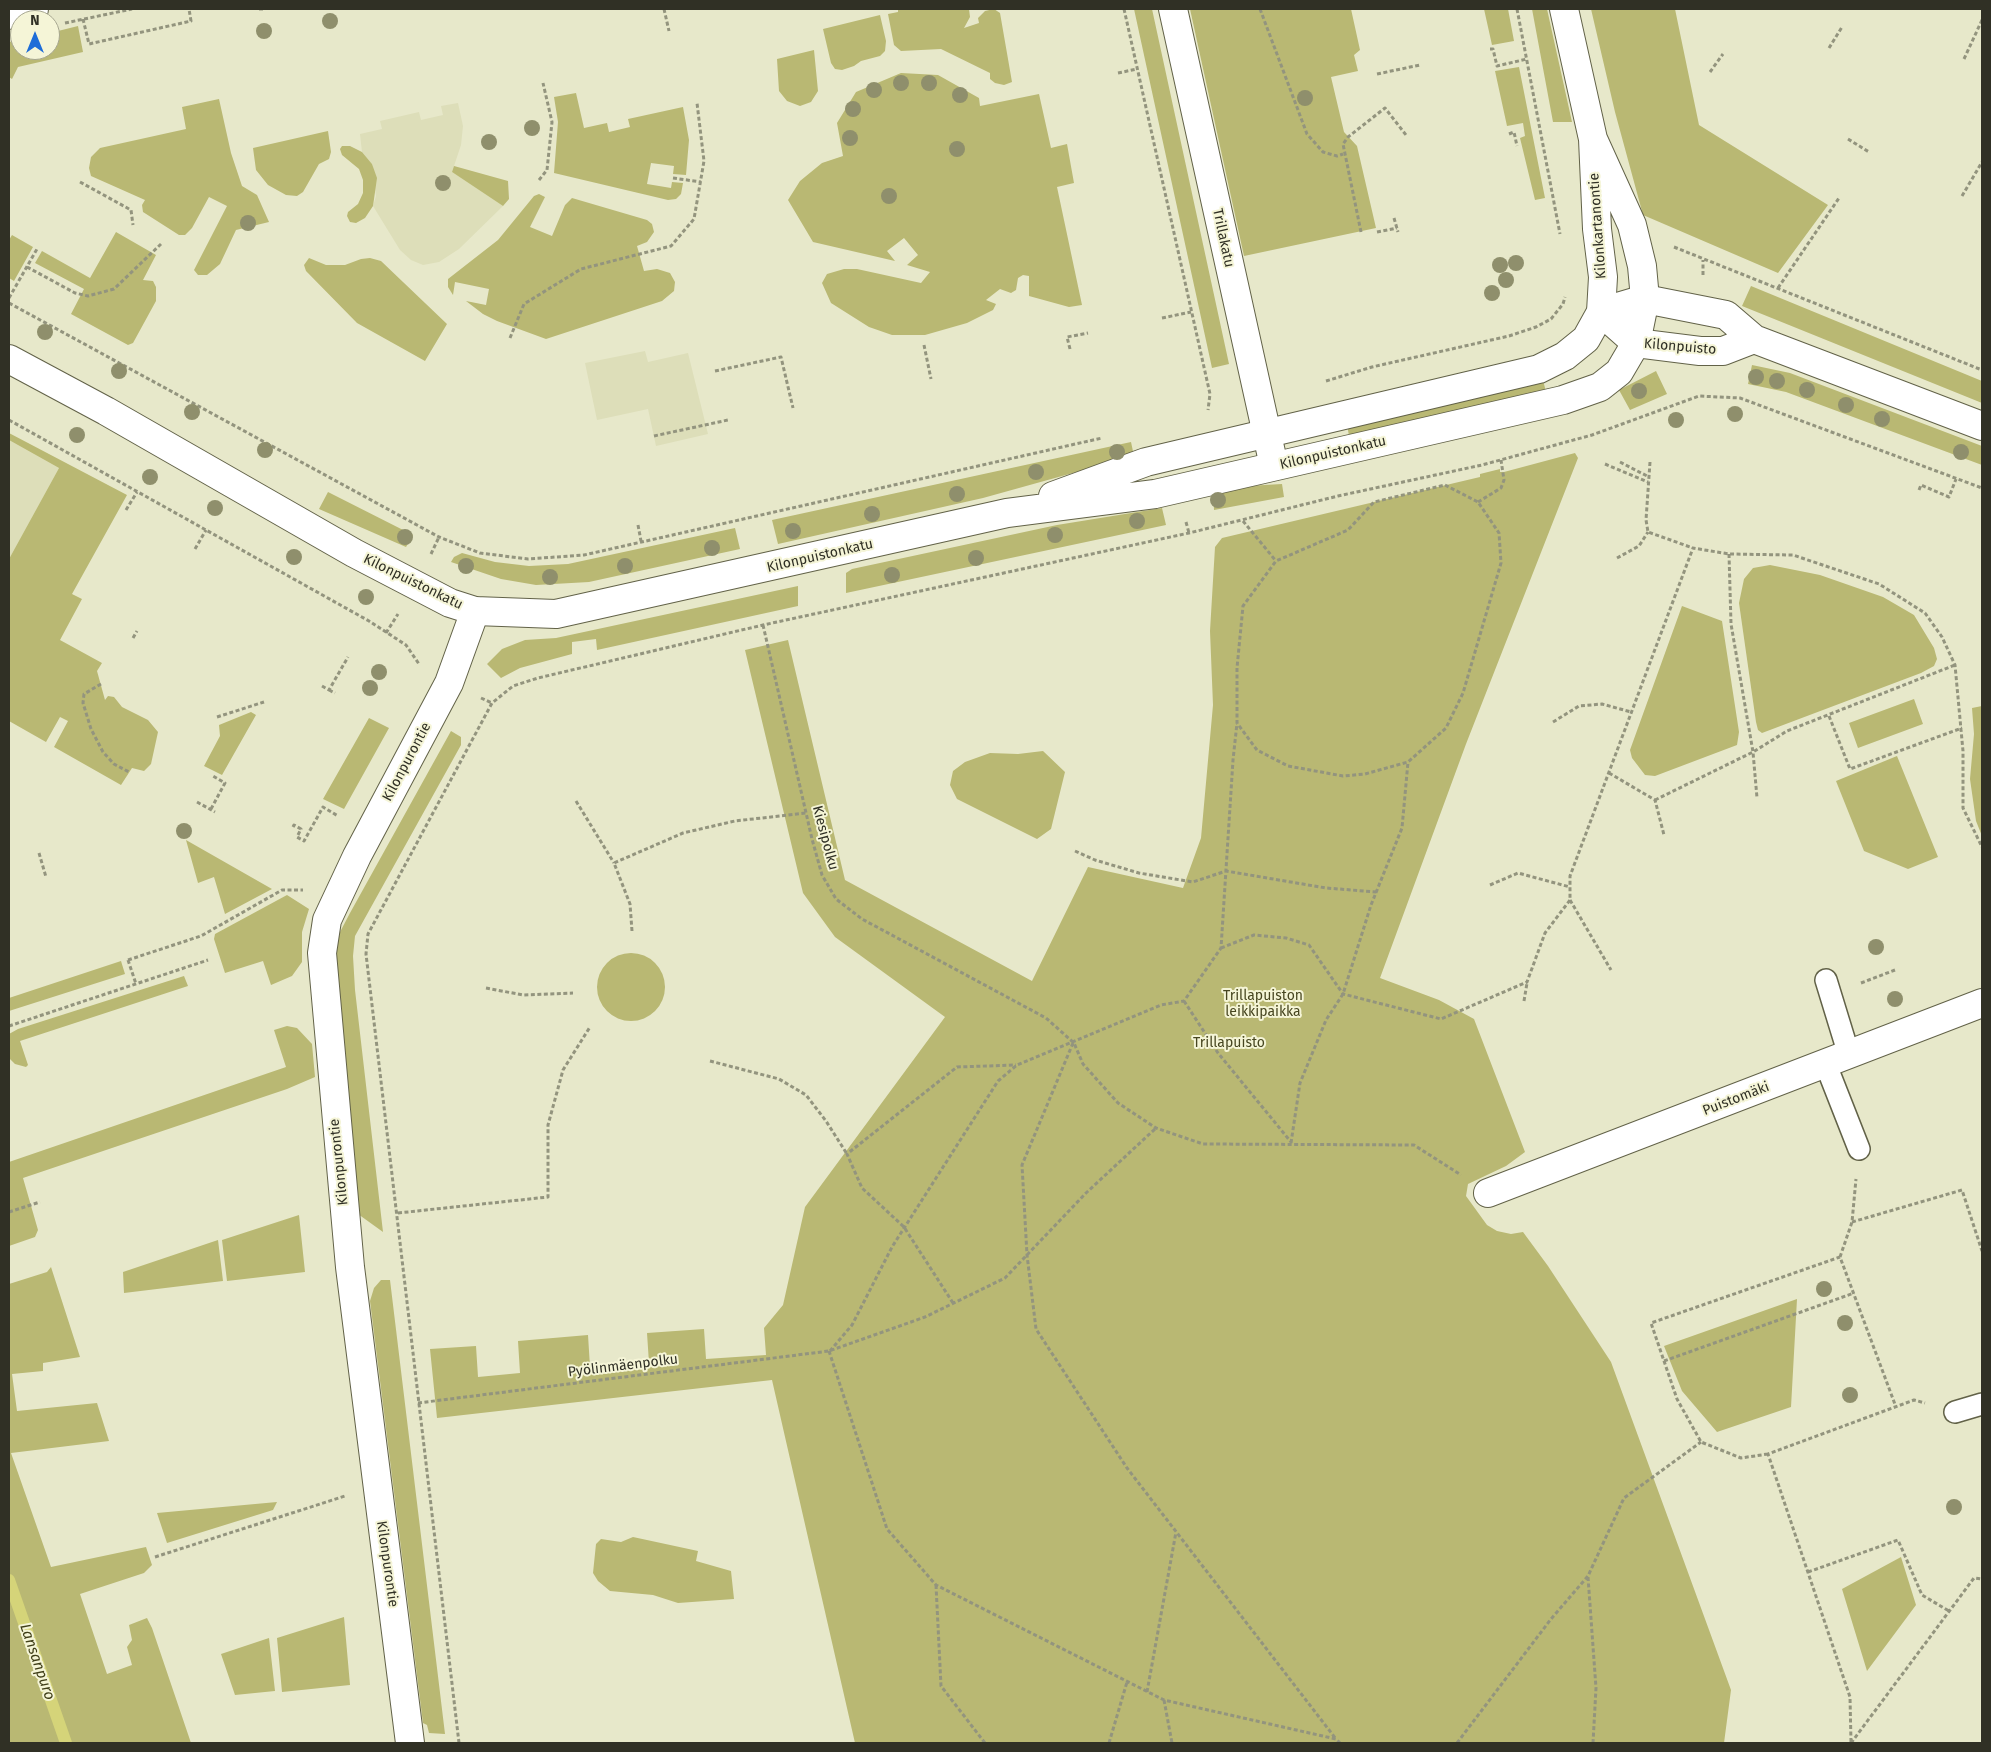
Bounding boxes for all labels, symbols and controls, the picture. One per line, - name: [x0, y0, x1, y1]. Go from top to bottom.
- north arrow: [10, 10, 60, 60]
- text: N: [30, 12, 40, 29]
- street label: Kilonkartanontie: [1586, 172, 1610, 280]
- street label: Trillakatu: [1209, 207, 1237, 269]
- street label: Kilonpuisto: [1643, 335, 1717, 359]
- street label: Kilonpuistonkatu: [1278, 433, 1388, 473]
- street label: Kilonpuistonkatu: [765, 536, 875, 576]
- street label: Kilonpuistonkatu: [361, 551, 465, 613]
- street label: Kilonpurontie: [379, 720, 435, 804]
- street label: Kiesipolku: [808, 804, 842, 872]
- park label: Trillapuiston leikkipaikka: [1223, 988, 1303, 1020]
- park label: Trillapuisto: [1193, 1035, 1265, 1051]
- street label: Puistomäki: [1700, 1079, 1772, 1119]
- street label: Kilonpurontie: [326, 1118, 352, 1206]
- street label: Pyölinmäenpolku: [567, 1351, 679, 1381]
- street label: Kilonpurontie: [373, 1520, 401, 1608]
- water label: Lansanpuro: [16, 1621, 58, 1703]

